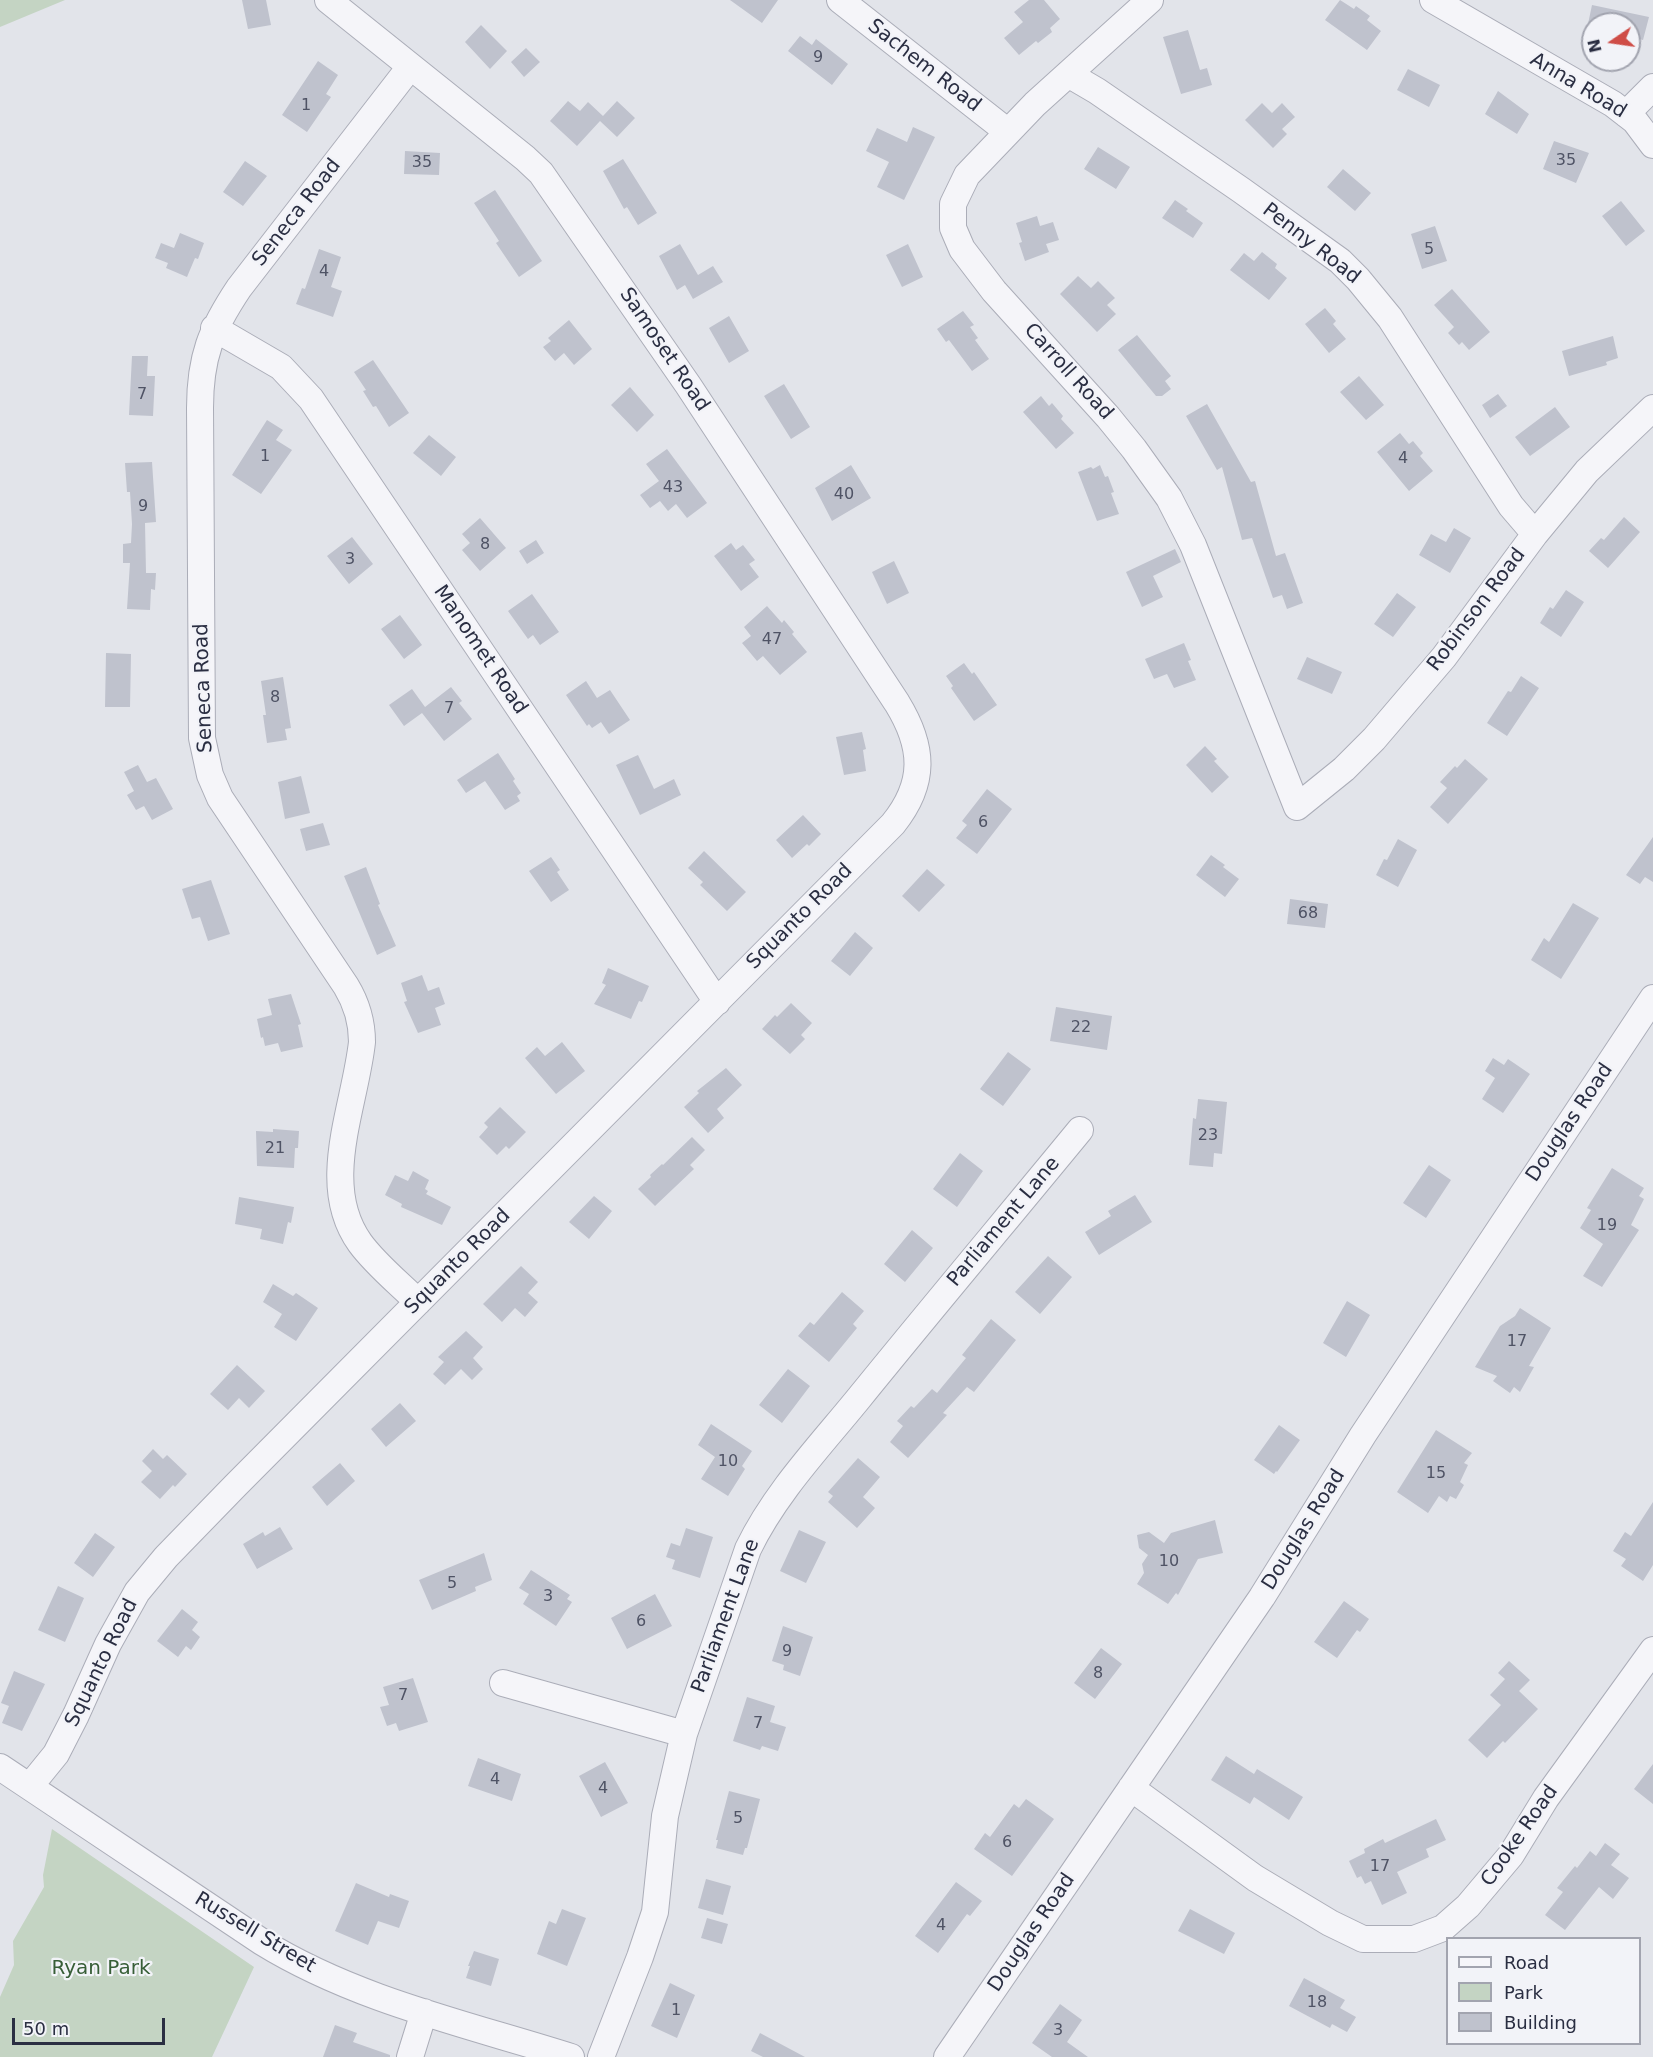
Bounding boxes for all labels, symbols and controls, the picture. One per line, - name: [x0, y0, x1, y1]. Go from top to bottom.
- north arrow: [1581, 12, 1641, 72]
- street label: Sachem Road: [863, 14, 985, 118]
- text: N: [1584, 37, 1606, 54]
- house number: 9: [813, 48, 823, 68]
- street label: Anna Road: [1526, 48, 1630, 124]
- house number: 1: [301, 96, 311, 116]
- house number: 35: [1556, 151, 1576, 171]
- house number: 35: [412, 153, 432, 173]
- street label: Seneca Road: [248, 154, 346, 272]
- street label: Penny Road: [1257, 198, 1365, 290]
- house number: 5: [1424, 240, 1434, 260]
- house number: 4: [319, 262, 329, 282]
- street label: Samoset Road: [614, 284, 714, 416]
- street label: Carroll Road: [1018, 319, 1118, 425]
- house number: 7: [137, 385, 147, 405]
- house number: 1: [260, 447, 270, 467]
- house number: 4: [1398, 449, 1408, 469]
- house number: 43: [663, 478, 683, 498]
- house number: 40: [834, 485, 854, 505]
- house number: 9: [138, 497, 148, 517]
- house number: 8: [480, 535, 490, 555]
- street label: Robinson Road: [1423, 544, 1531, 676]
- house number: 3: [345, 550, 355, 570]
- street label: Manomet Road: [428, 581, 532, 719]
- street label: Seneca Road: [190, 623, 218, 753]
- house number: 47: [762, 630, 782, 650]
- house number: 8: [270, 688, 280, 708]
- house number: 7: [444, 699, 454, 719]
- house number: 6: [978, 813, 988, 833]
- street label: Squanto Road: [742, 859, 858, 975]
- house number: 68: [1298, 904, 1318, 924]
- house number: 22: [1071, 1018, 1091, 1038]
- street label: Douglas Road: [1522, 1059, 1618, 1187]
- house number: 23: [1198, 1126, 1218, 1146]
- house number: 21: [265, 1139, 285, 1159]
- street label: Parliament Lane: [943, 1152, 1065, 1292]
- street label: Squanto Road: [400, 1204, 516, 1320]
- house number: 19: [1597, 1216, 1617, 1236]
- house number: 17: [1507, 1332, 1527, 1352]
- house number: 10: [718, 1452, 738, 1472]
- house number: 15: [1426, 1464, 1446, 1484]
- street label: Douglas Road: [1257, 1465, 1351, 1595]
- street label: Parliament Lane: [687, 1536, 765, 1696]
- house number: 10: [1159, 1552, 1179, 1572]
- house number: 5: [447, 1574, 457, 1594]
- house number: 3: [543, 1587, 553, 1607]
- street label: Squanto Road: [61, 1595, 143, 1731]
- house number: 6: [636, 1612, 646, 1632]
- house number: 9: [782, 1642, 792, 1662]
- house number: 8: [1093, 1664, 1103, 1684]
- house number: 7: [398, 1686, 408, 1706]
- house number: 7: [753, 1714, 763, 1734]
- house number: 4: [490, 1770, 500, 1790]
- house number: 4: [598, 1779, 608, 1799]
- street label: Cooke Road: [1476, 1781, 1564, 1891]
- house number: 5: [733, 1809, 743, 1829]
- house number: 6: [1002, 1833, 1012, 1853]
- house number: 17: [1370, 1857, 1390, 1877]
- street label: Douglas Road: [984, 1869, 1080, 1997]
- street label: Russell Street: [190, 1887, 320, 1979]
- house number: 4: [936, 1916, 946, 1936]
- legend: [1446, 1937, 1641, 2045]
- text: Road: [1504, 1952, 1549, 1973]
- park label: Ryan Park: [51, 1957, 151, 1981]
- text: Park: [1504, 1982, 1543, 2003]
- house number: 18: [1307, 1993, 1327, 2013]
- house number: 1: [671, 2001, 681, 2021]
- scale bar: [15, 2006, 168, 2044]
- text: Building: [1504, 2012, 1577, 2033]
- text: 50 m: [23, 2018, 69, 2039]
- house number: 3: [1053, 2021, 1063, 2041]

